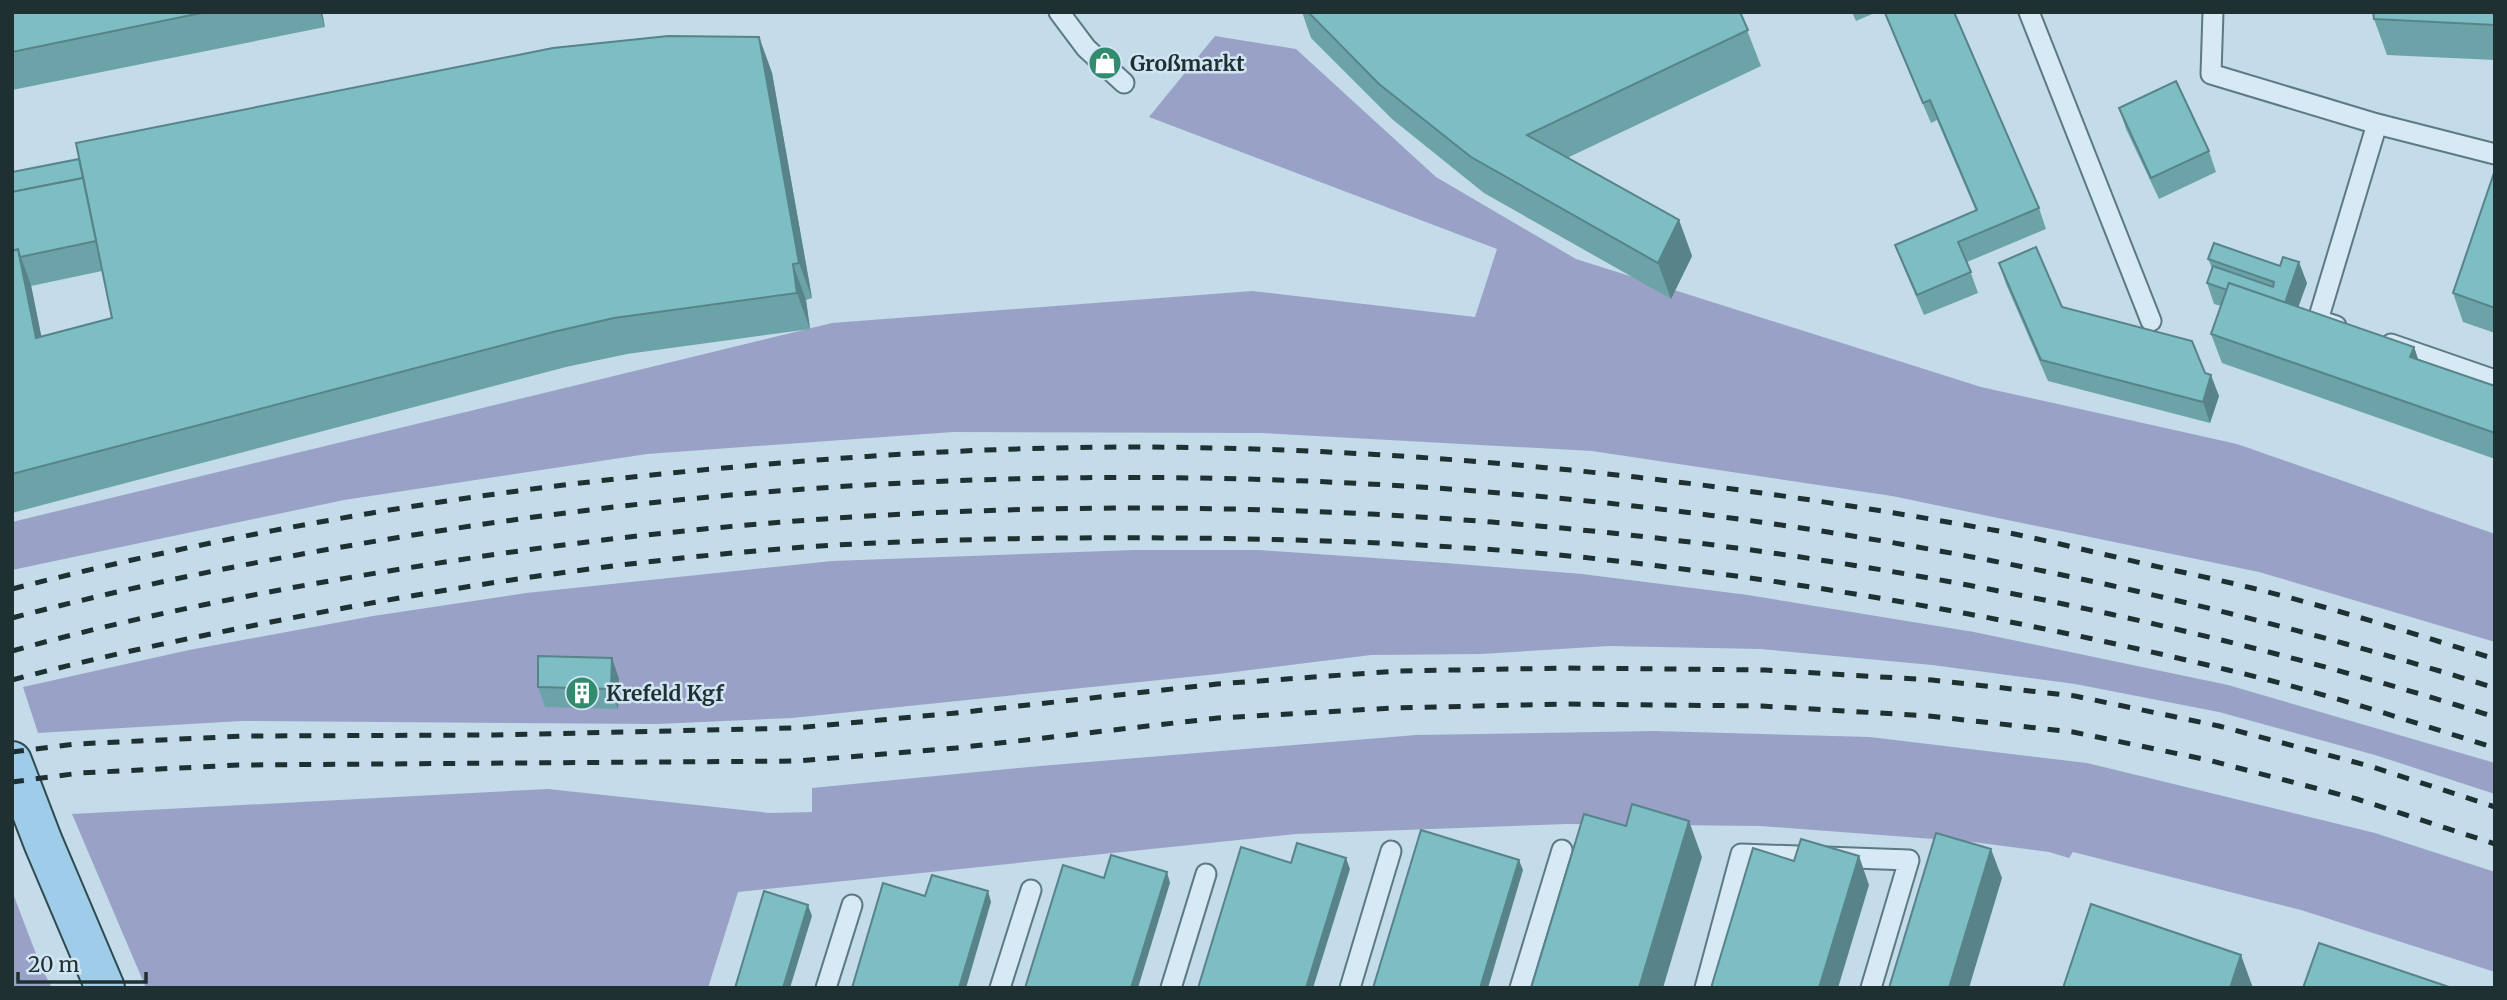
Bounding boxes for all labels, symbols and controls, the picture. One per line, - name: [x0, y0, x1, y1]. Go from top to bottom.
- shop icon: Großmarkt: [1086, 44, 1124, 82]
- place label: Großmarkt: [1130, 50, 1245, 77]
- building icon: Krefeld Kgf: [563, 674, 601, 712]
- place label: Krefeld Kgf: [606, 680, 725, 707]
- scale bar: [18, 940, 145, 984]
- text: 20 m: [28, 951, 80, 978]

